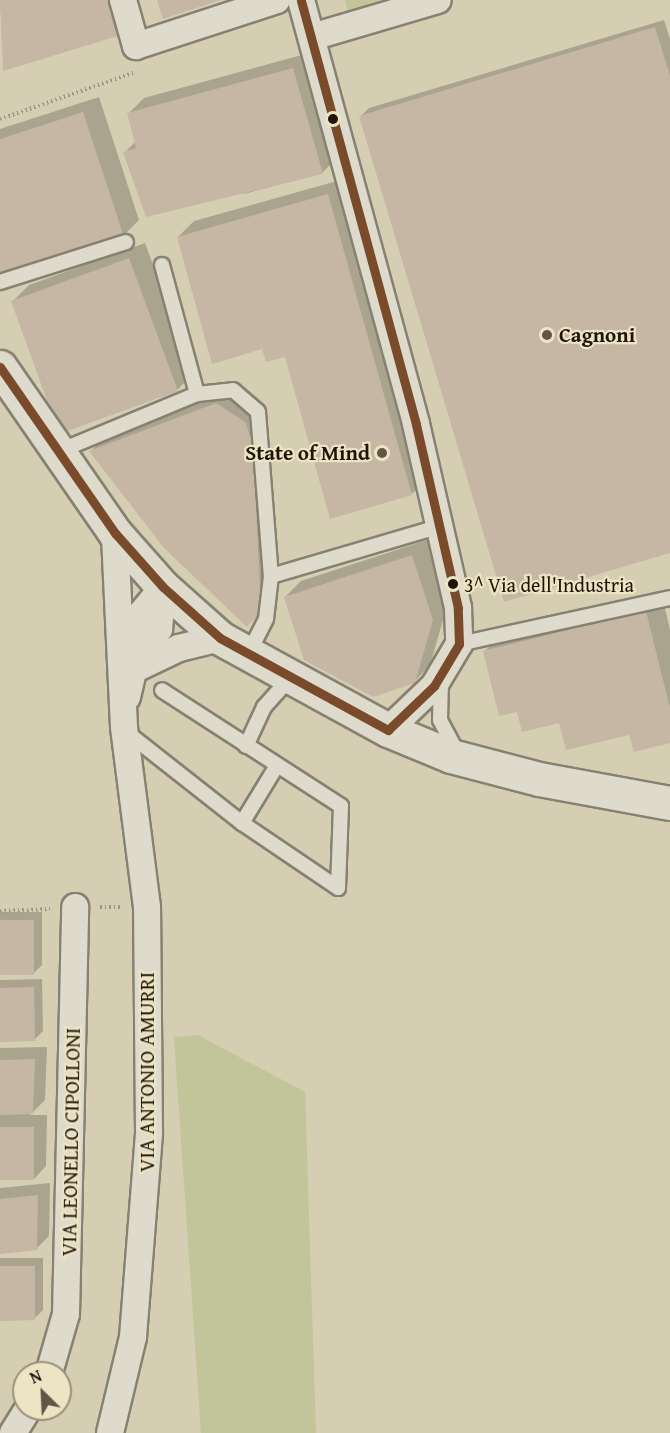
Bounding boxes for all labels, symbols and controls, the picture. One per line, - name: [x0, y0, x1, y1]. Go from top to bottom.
- unlabelled marker: [327, 113, 339, 125]
- place label: Cagnoni: [559, 322, 635, 348]
- marker: Cagnoni: [540, 328, 554, 342]
- place label: State of Mind: [245, 440, 370, 466]
- marker: State of Mind: [375, 446, 389, 460]
- place label: 3^ Via dell'Industria: [464, 572, 634, 596]
- marker: 3^ Via dell'Industria: [447, 578, 459, 590]
- street label: VIA ANTONIO AMURRI: [134, 972, 160, 1172]
- street label: VIA LEONELLO CIPOLLONI: [56, 1027, 86, 1257]
- north arrow: [12, 1361, 72, 1421]
- text: N: [26, 1363, 45, 1390]

